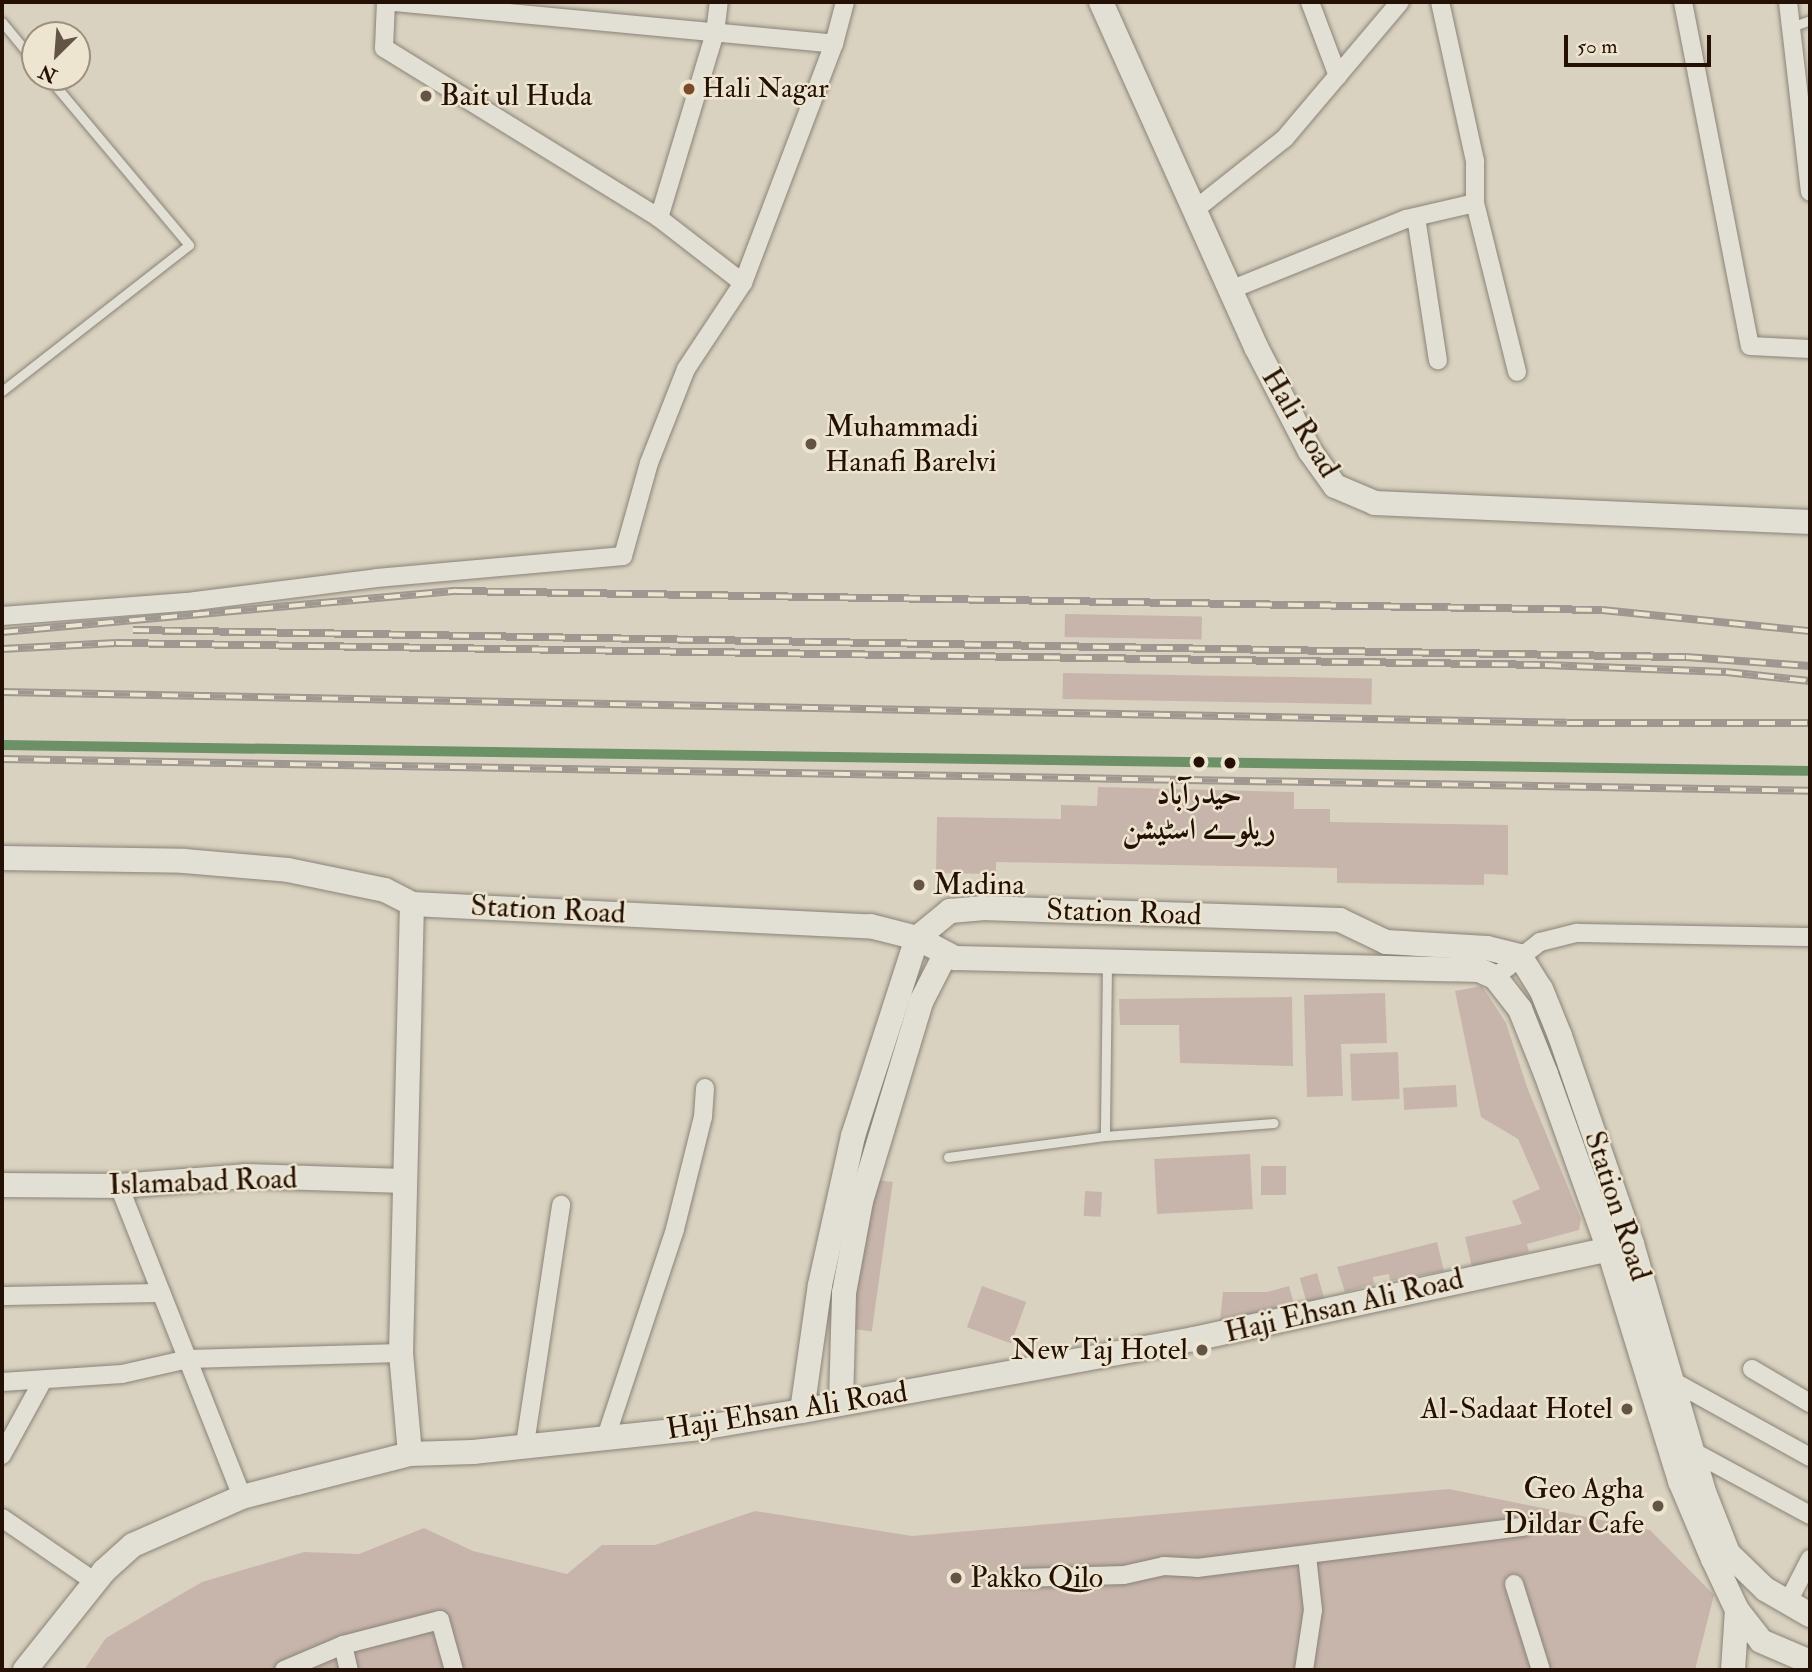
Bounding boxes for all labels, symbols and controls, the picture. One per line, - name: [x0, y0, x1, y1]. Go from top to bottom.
- north arrow: [21, 21, 91, 91]
- scale bar: [1567, 21, 1714, 65]
- text: 50 m: [1577, 33, 1618, 60]
- text: N: [35, 59, 61, 88]
- place label: Hali Nagar: [702, 72, 829, 106]
- place label: Bait ul Huda: [440, 78, 592, 114]
- marker: Hali Nagar: [682, 82, 696, 96]
- marker: Bait ul Huda: [418, 88, 434, 104]
- street label: Hali Road: [1253, 362, 1347, 484]
- place label: Muhammadi Hanafi Barelvi: [825, 409, 997, 480]
- marker: Muhammadi Hanafi Barelvi: [803, 436, 819, 452]
- marker: حیدرآباد ریلوے اسٹیشن: [1188, 751, 1210, 773]
- unlabelled marker: [1219, 752, 1241, 774]
- place label: حیدرآباد ریلوے اسٹیشن: [1122, 777, 1276, 848]
- place label: Madina: [933, 867, 1025, 903]
- marker: Madina: [911, 877, 927, 893]
- street label: Station Road: [470, 888, 626, 932]
- street label: Station Road: [1046, 892, 1202, 934]
- street label: Station Road: [1576, 1127, 1658, 1285]
- street label: Islamabad Road: [108, 1161, 298, 1203]
- street label: Haji Ehsan Ali Road: [1221, 1261, 1467, 1351]
- place label: New Taj Hotel: [1011, 1332, 1188, 1368]
- marker: New Taj Hotel: [1194, 1342, 1210, 1358]
- street label: Haji Ehsan Ali Road: [664, 1374, 910, 1448]
- place label: Al-Sadaat Hotel: [1420, 1391, 1613, 1427]
- marker: Al-Sadaat Hotel: [1619, 1401, 1635, 1417]
- place label: Geo Agha Dildar Cafe: [1503, 1471, 1644, 1542]
- marker: Geo Agha Dildar Cafe: [1650, 1498, 1666, 1514]
- place label: Pakko Qilo: [970, 1560, 1103, 1596]
- marker: Pakko Qilo: [948, 1570, 964, 1586]

